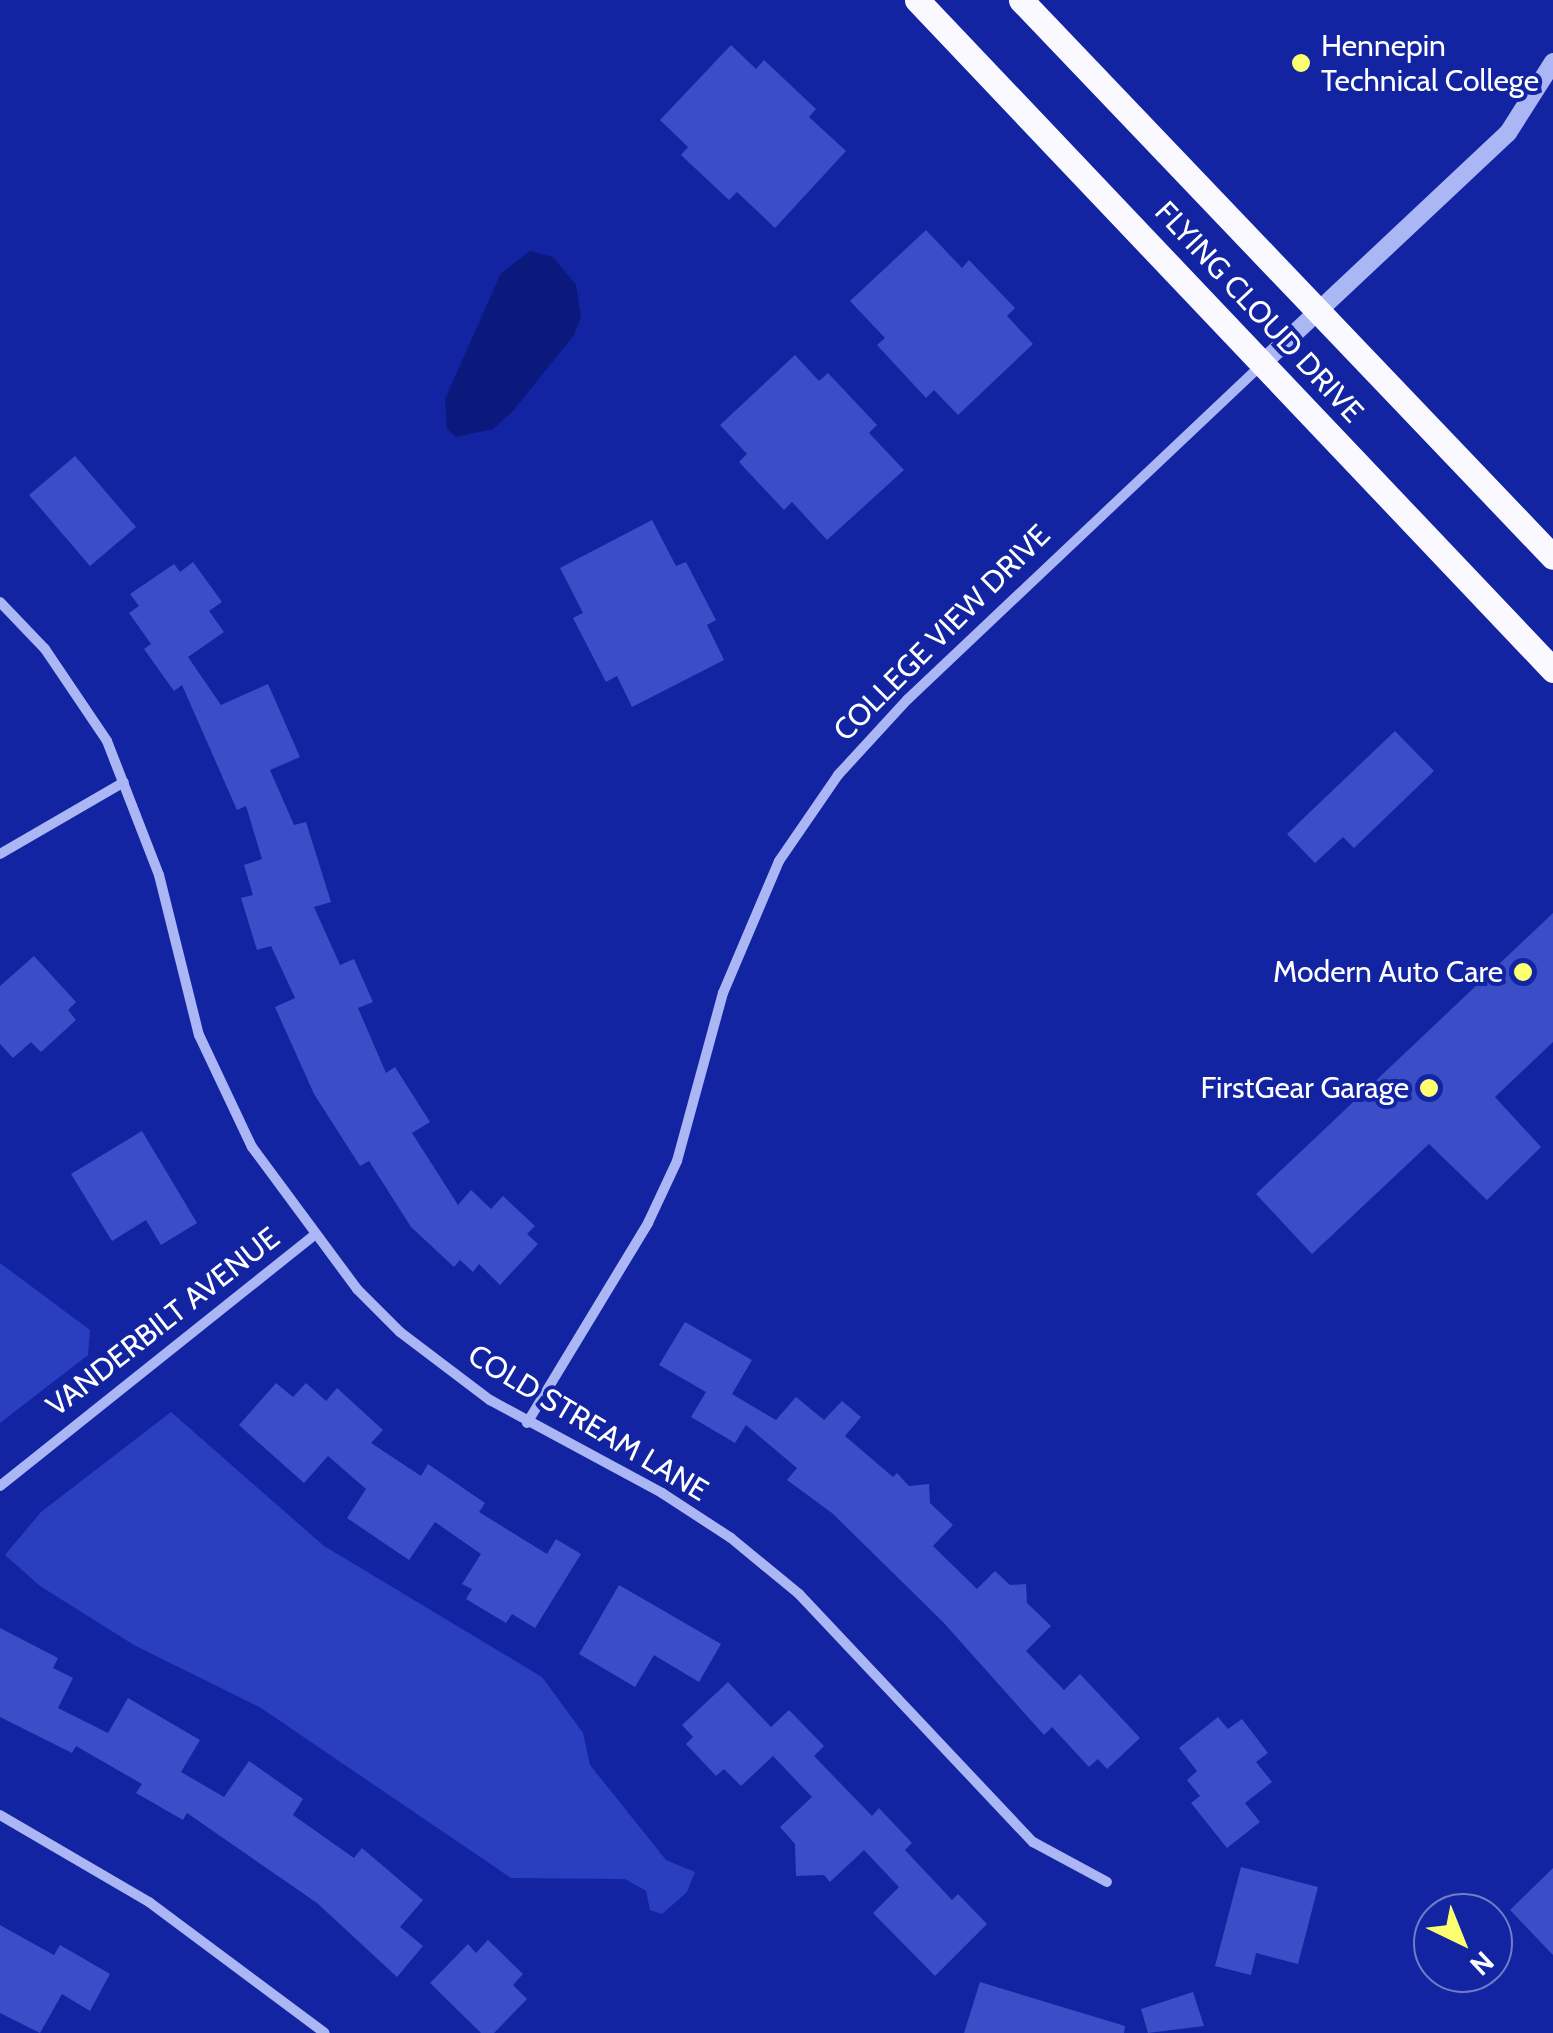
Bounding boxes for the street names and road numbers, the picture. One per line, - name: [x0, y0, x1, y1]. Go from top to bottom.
- street label: FLYING CLOUD DRIVE: [1147, 194, 1371, 430]
- street label: COLLEGE VIEW DRIVE: [826, 517, 1058, 749]
- street label: VANDERBILT AVENUE: [39, 1220, 287, 1424]
- street label: COLD STREAM LANE: [461, 1337, 715, 1509]

